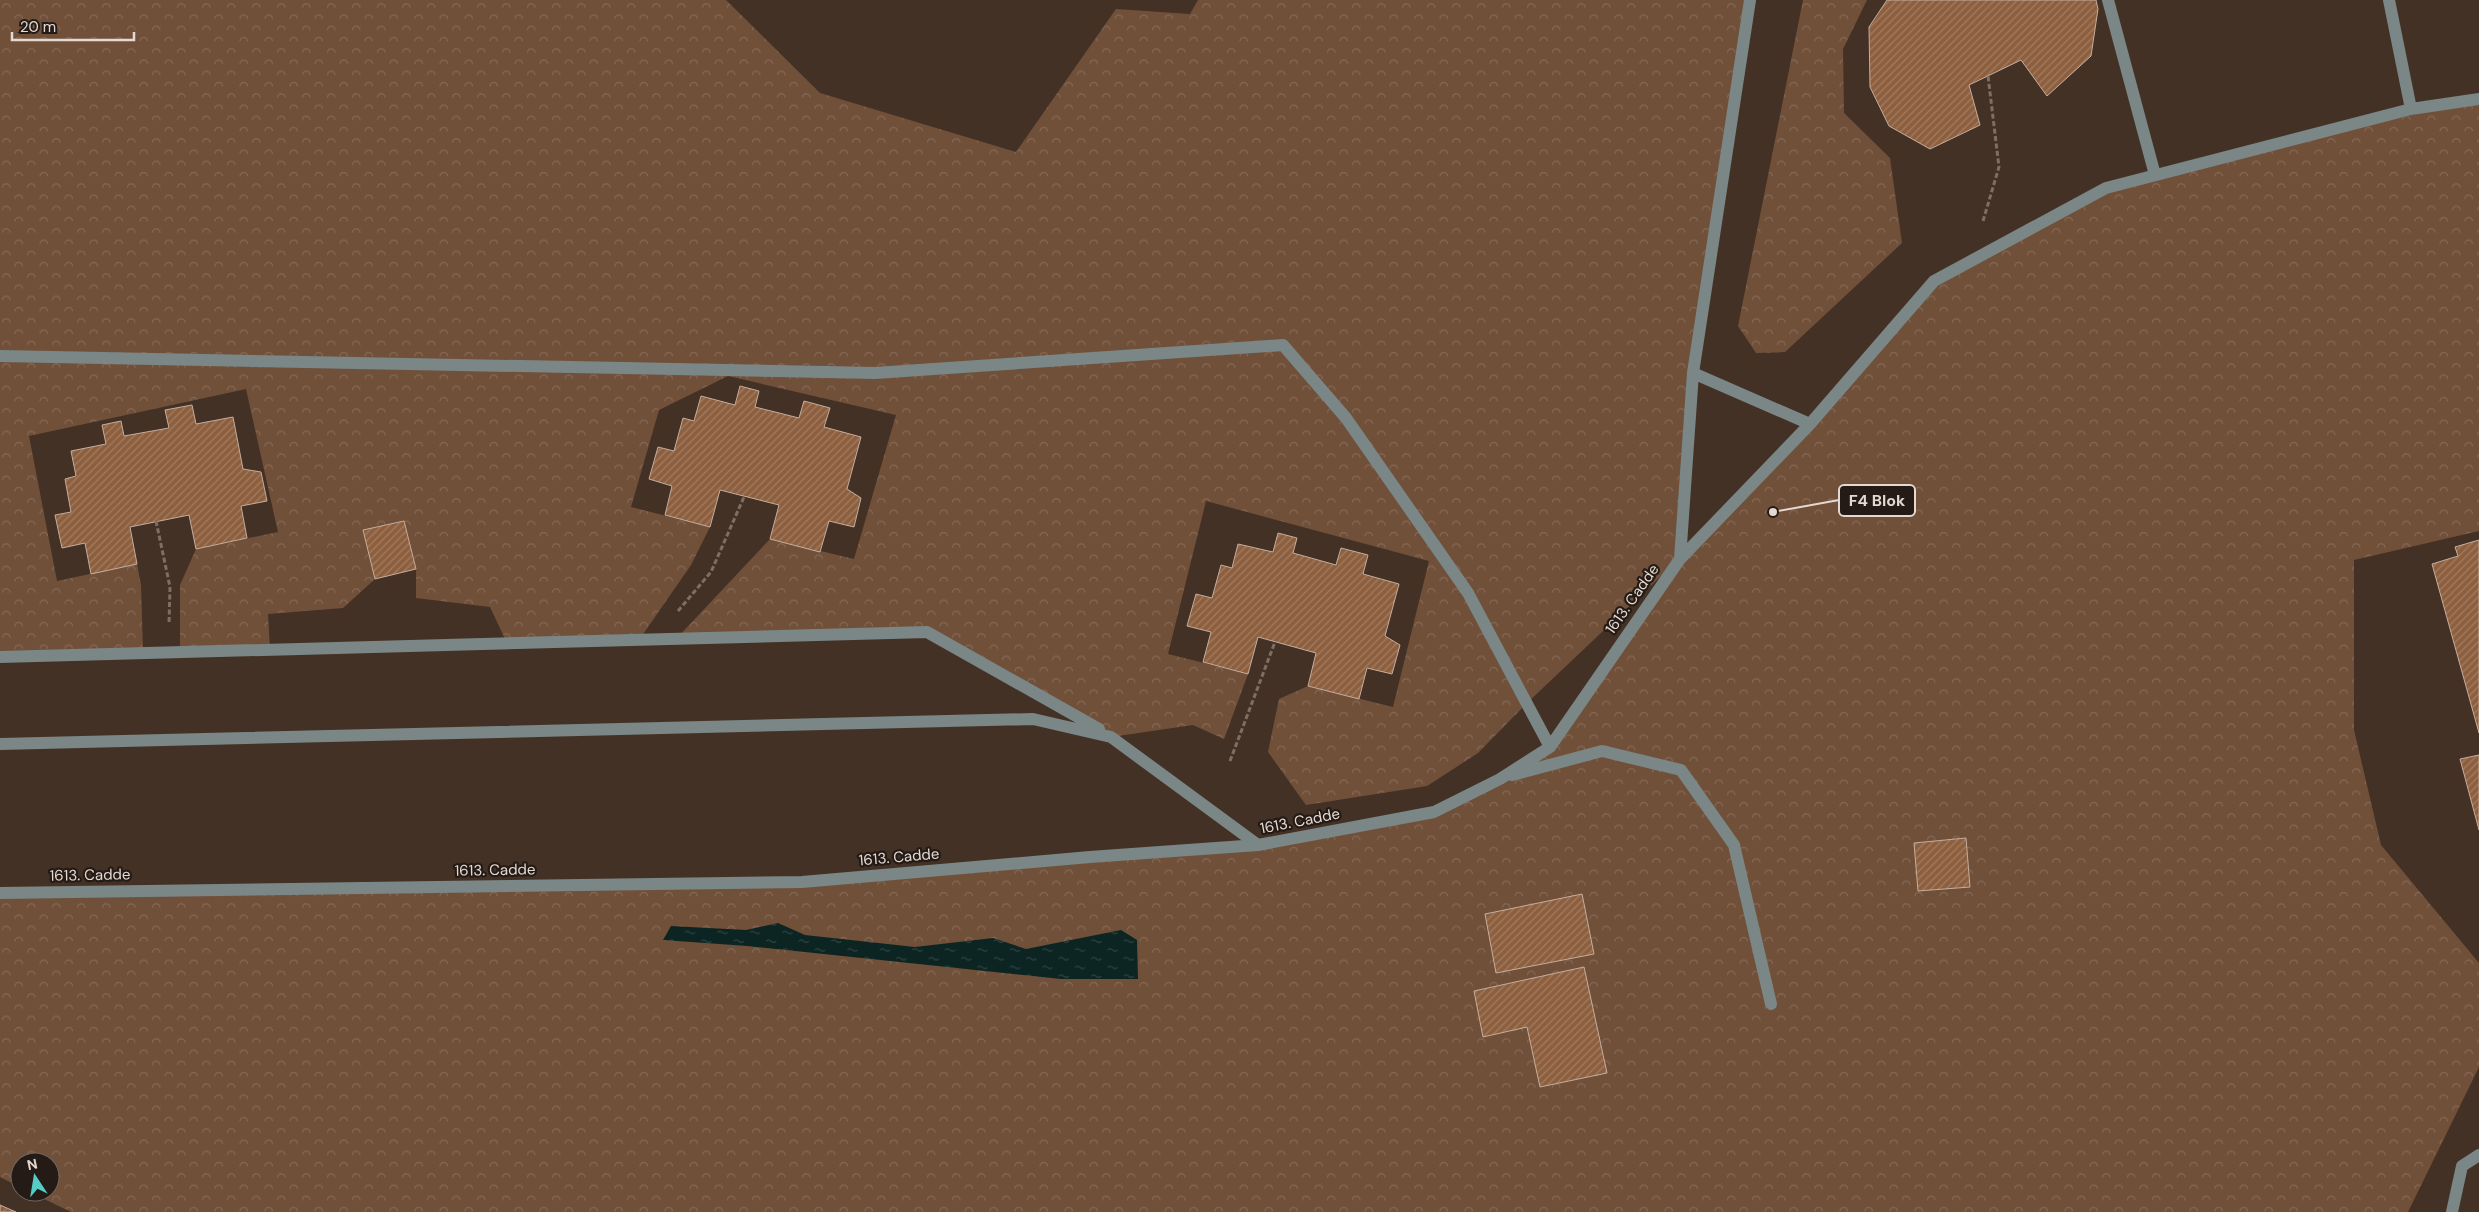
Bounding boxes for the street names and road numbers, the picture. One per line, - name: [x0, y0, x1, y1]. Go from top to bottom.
- street label: 1613. Cadde: [1601, 560, 1663, 638]
- street label: 1613. Cadde: [1258, 803, 1342, 839]
- street label: 1613. Cadde: [858, 844, 940, 870]
- street label: 1613. Cadde: [454, 859, 536, 881]
- street label: 1613. Cadde: [49, 864, 131, 886]

